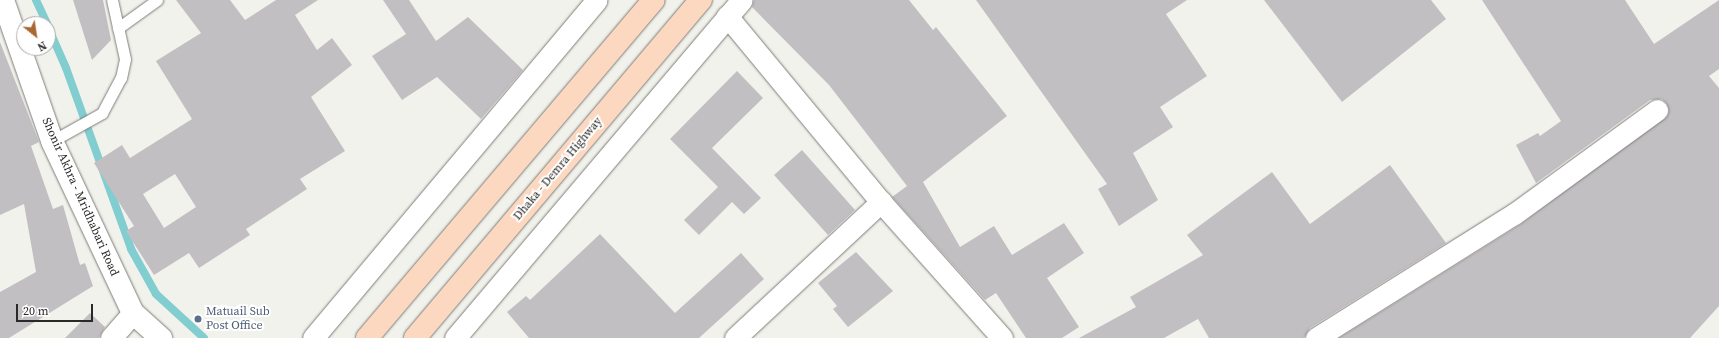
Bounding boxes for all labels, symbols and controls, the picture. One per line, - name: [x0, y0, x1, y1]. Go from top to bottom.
- north arrow: [16, 16, 56, 56]
- text: N: [35, 37, 49, 54]
- street label: Dhaka - Demra Highway: [511, 115, 605, 223]
- street label: Shonir Akhra - Mridhabari Road: [38, 116, 122, 278]
- scale bar: [18, 296, 95, 322]
- text: 20 m: [23, 303, 49, 319]
- place label: Matuail Sub Post Office: [206, 305, 270, 333]
- marker: Matuail Sub Post Office: [193, 314, 203, 324]

